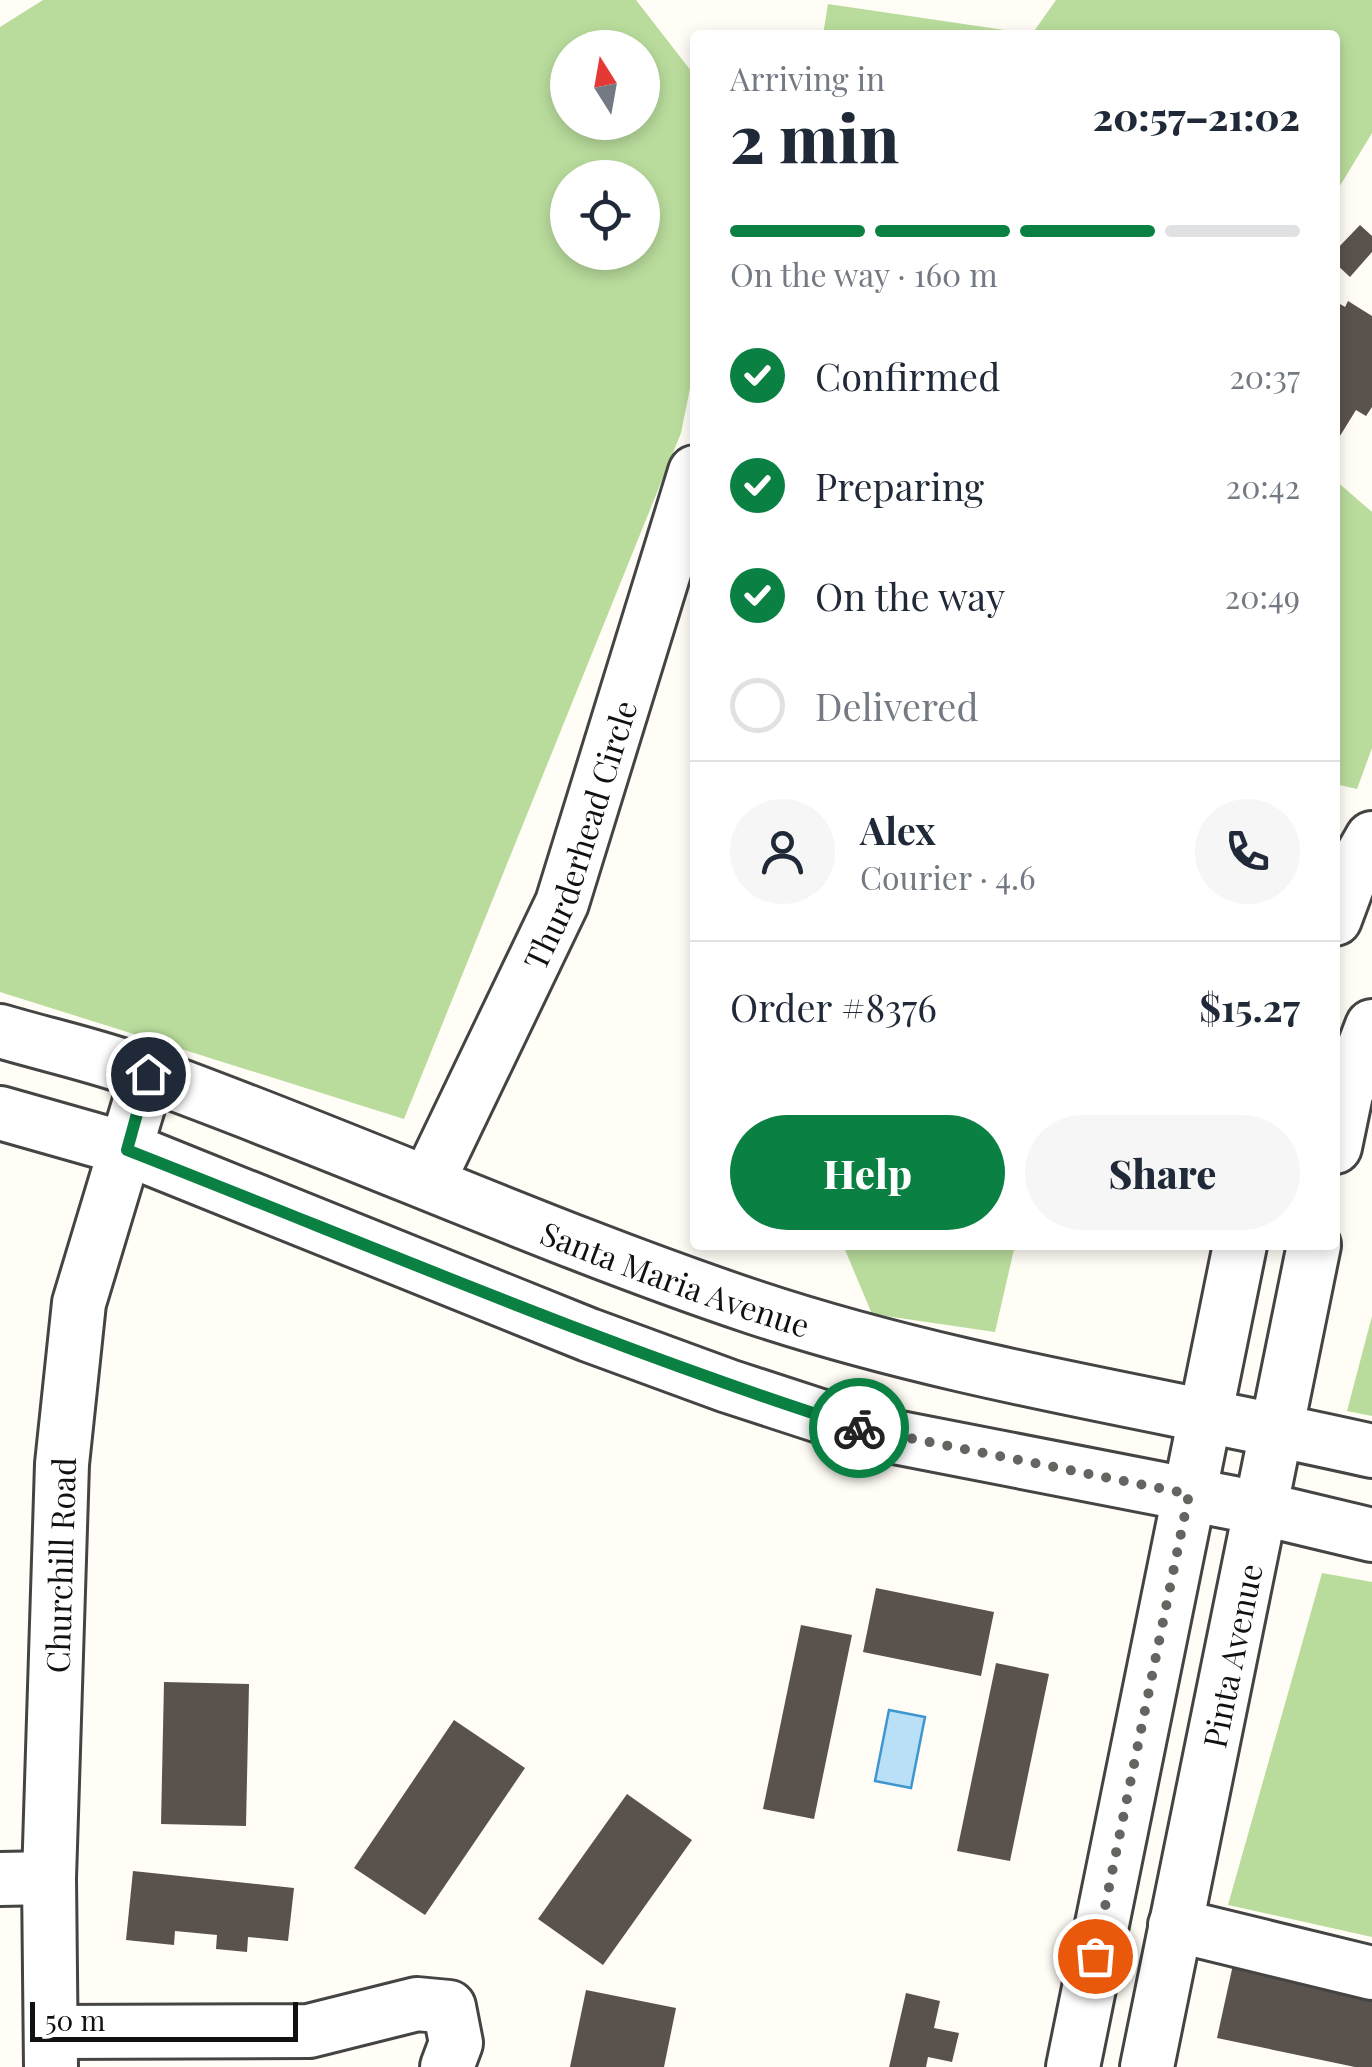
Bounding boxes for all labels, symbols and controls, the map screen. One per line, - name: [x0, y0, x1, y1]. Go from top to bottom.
- north arrow: [550, 30, 660, 140]
- map controls: [550, 30, 660, 270]
- text: Arriving in: [730, 56, 885, 99]
- text: 20:57–21:02: [1093, 90, 1300, 141]
- text: 2 min: [730, 93, 899, 179]
- button: locate: [550, 160, 660, 270]
- text: On the way · 160 m: [730, 252, 998, 295]
- icon: check: [730, 348, 785, 403]
- text: Confirmed: [815, 350, 1000, 401]
- text: 20:37: [1230, 354, 1300, 397]
- icon: check: [730, 458, 785, 513]
- text: Preparing: [815, 460, 984, 511]
- text: 20:42: [1226, 464, 1300, 507]
- icon: check: [730, 568, 785, 623]
- text: On the way: [815, 570, 1005, 621]
- text: 20:49: [1225, 574, 1300, 617]
- text: Delivered: [815, 680, 979, 731]
- street label: Thurderhead Circle: [512, 694, 645, 976]
- button: person: [730, 799, 835, 904]
- button: phone: [1195, 799, 1300, 904]
- text: Alex: [860, 804, 936, 855]
- text: Courier · 4.6: [860, 855, 1036, 898]
- text: Order #8376: [730, 981, 937, 1032]
- text: $15.27: [1199, 981, 1300, 1032]
- pin: [106, 1032, 191, 1117]
- icon: home: [121, 1047, 176, 1102]
- button: Help: [730, 1115, 1005, 1230]
- button: Share: [1025, 1115, 1300, 1230]
- street label: Santa Maria Avenue: [535, 1210, 815, 1345]
- courier: [809, 1378, 909, 1478]
- icon: bike: [832, 1401, 887, 1456]
- street label: Churchill Road: [34, 1457, 84, 1674]
- street label: Pinta Avenue: [1191, 1560, 1270, 1751]
- pin: [1053, 1914, 1138, 1999]
- icon: bag: [1068, 1929, 1123, 1984]
- scale bar: [30, 1997, 298, 2042]
- text: 50 m: [45, 2001, 105, 2038]

